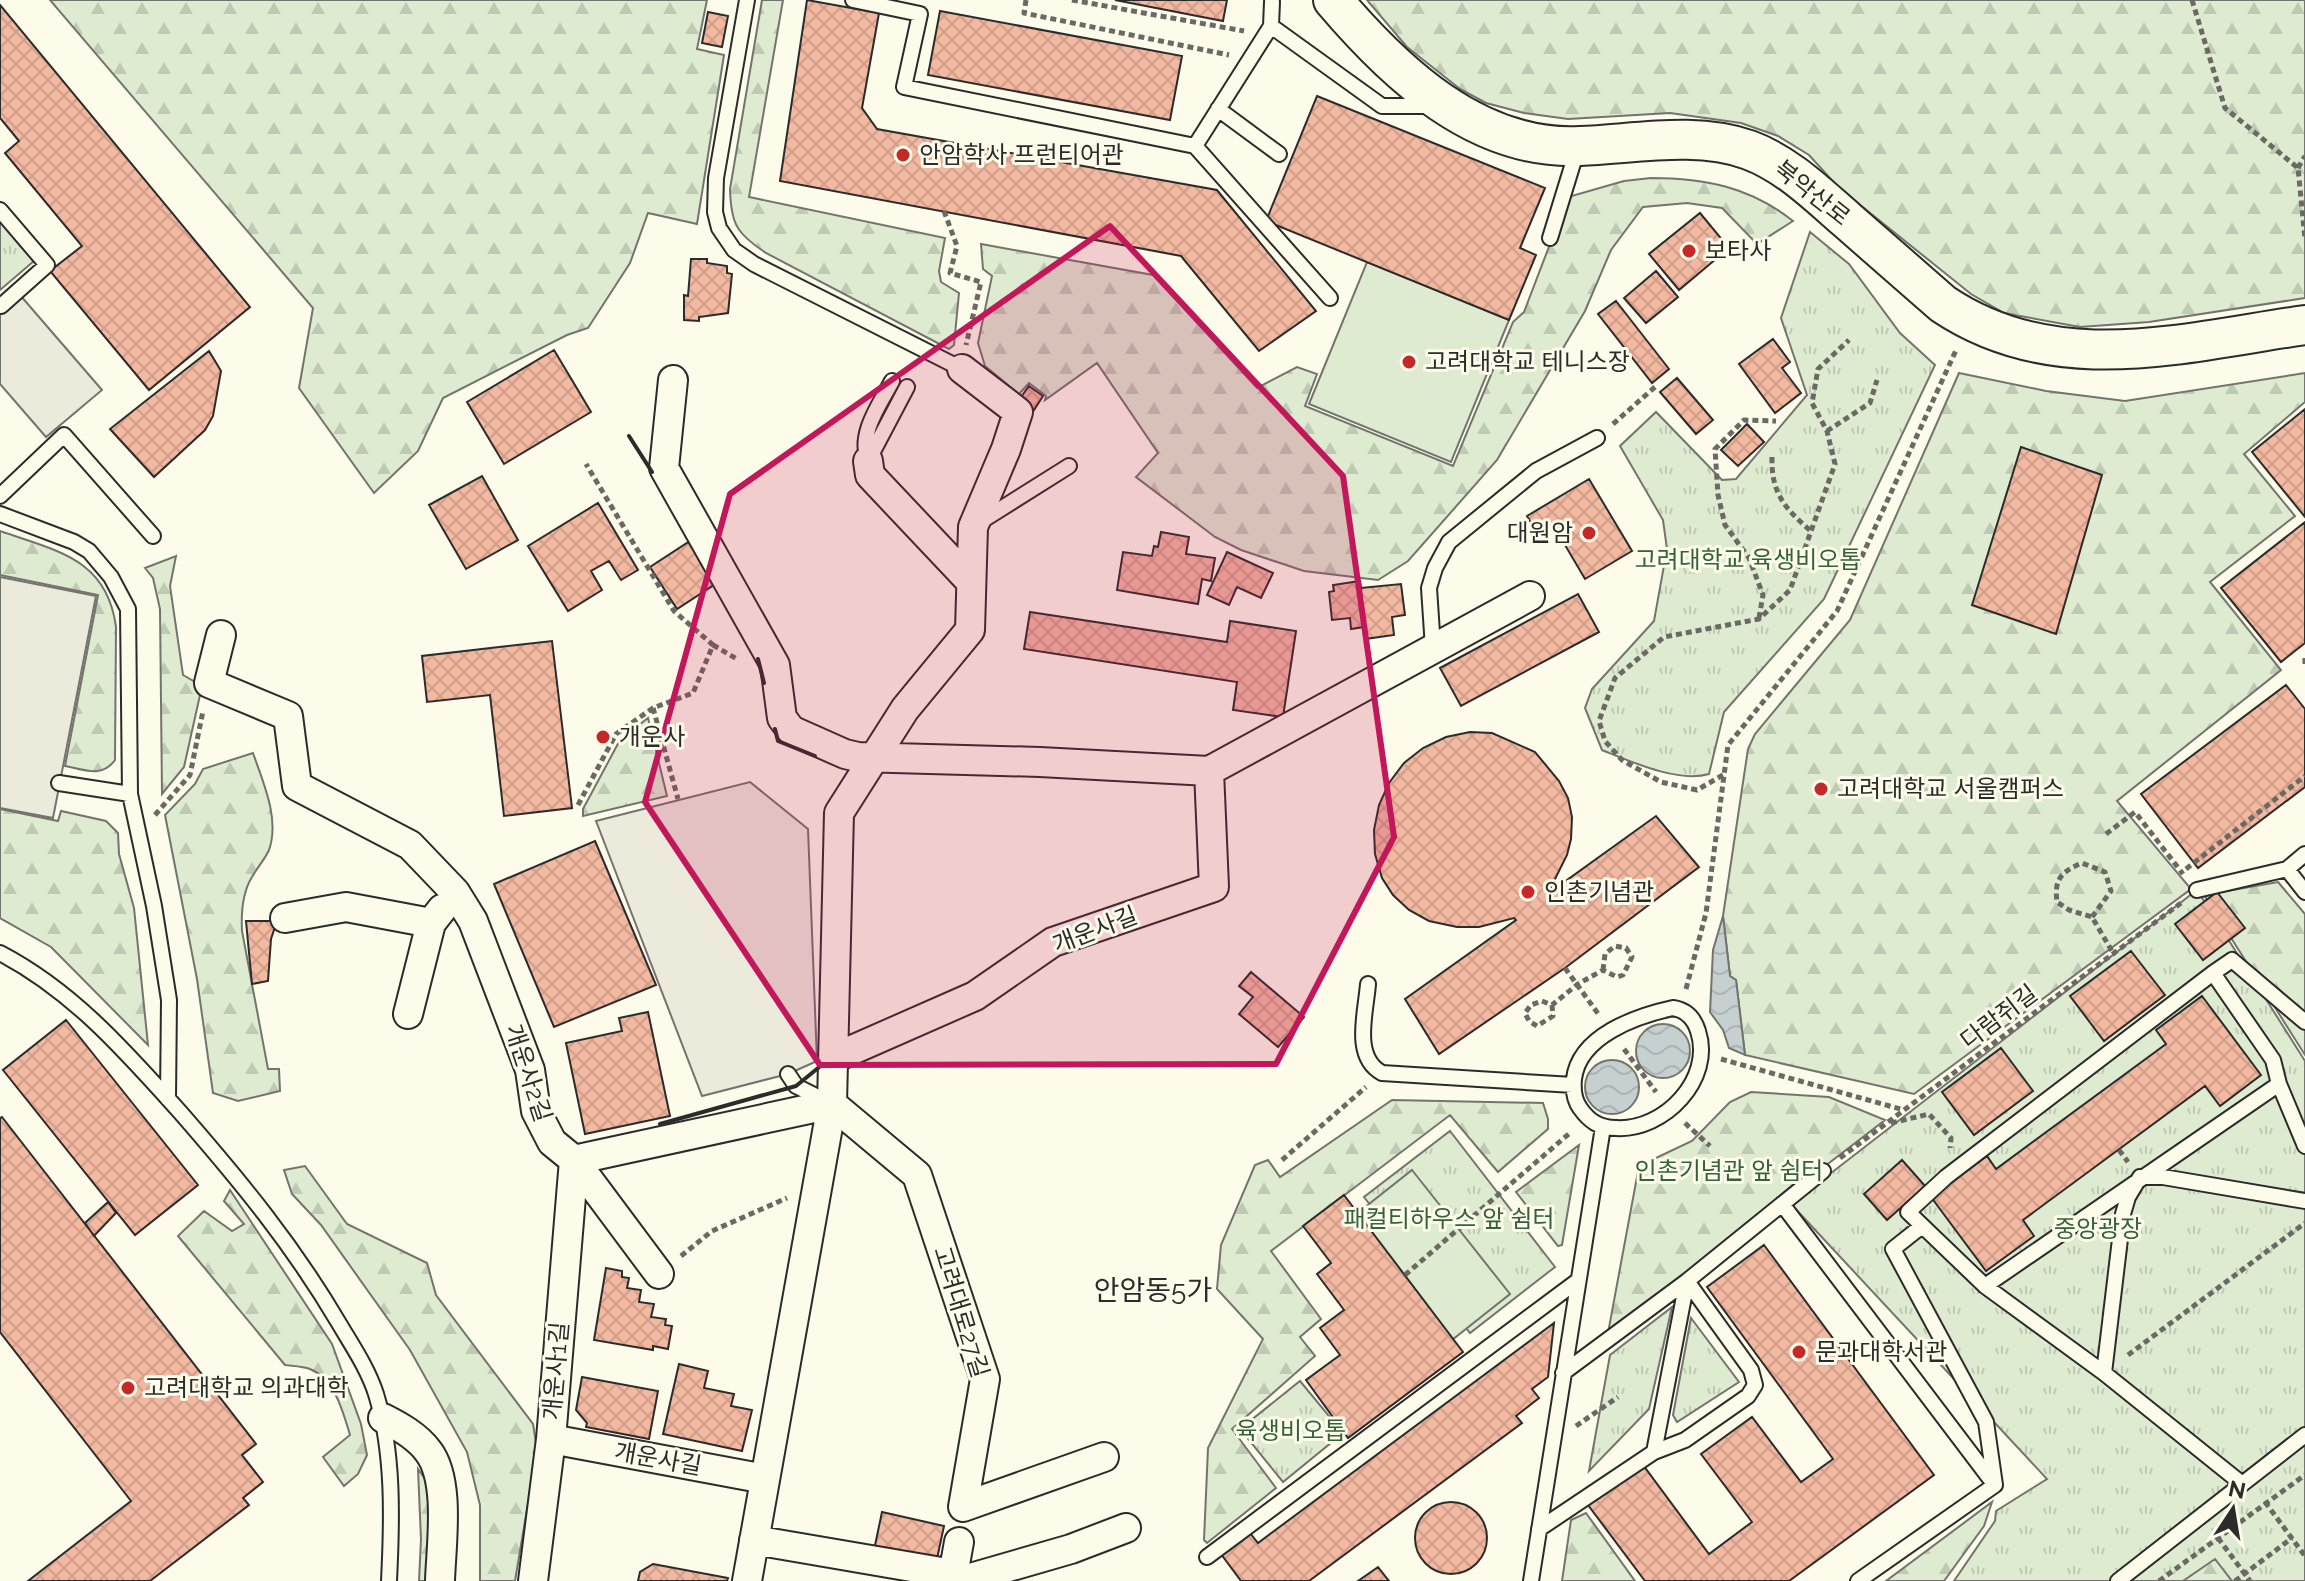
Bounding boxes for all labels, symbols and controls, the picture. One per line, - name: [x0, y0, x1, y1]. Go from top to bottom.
- place label: 안암학사 프런티어관: [919, 140, 1124, 169]
- marker: 안암학사 프런티어관: [894, 146, 912, 164]
- street label: 북악산로: [1769, 154, 1856, 231]
- place label: 보타사: [1705, 236, 1771, 265]
- marker: 보타사: [1680, 242, 1698, 260]
- place label: 고려대학교 테니스장: [1425, 347, 1630, 376]
- marker: 고려대학교 테니스장: [1400, 353, 1418, 371]
- place label: 대원암: [1507, 518, 1573, 547]
- marker: 대원암: [1580, 524, 1598, 542]
- park label: 고려대학교 육생비오톱: [1635, 545, 1861, 574]
- place label: 개운사: [619, 722, 685, 751]
- marker: 개운사: [594, 728, 612, 746]
- place label: 고려대학교 서울캠퍼스: [1837, 774, 2064, 803]
- marker: 고려대학교 서울캠퍼스: [1812, 780, 1830, 798]
- place label: 인촌기념관: [1544, 877, 1654, 906]
- marker: 인촌기념관: [1519, 883, 1537, 901]
- street label: 개운사길: [1048, 900, 1141, 959]
- street label: 다람쥐길: [1955, 978, 2043, 1055]
- street label: 개운사2길: [499, 1020, 558, 1125]
- park label: 인촌기념관 앞 쉼터: [1635, 1156, 1823, 1185]
- park label: 패컬티하우스 앞 쉼터: [1344, 1204, 1554, 1233]
- park label: 중앙광장: [2054, 1214, 2142, 1243]
- street label: 고려대로27길: [928, 1243, 995, 1381]
- district label: 안암동5가: [1094, 1274, 1212, 1307]
- street label: 개운사1길: [537, 1321, 574, 1421]
- place label: 문과대학서관: [1815, 1337, 1947, 1366]
- marker: 문과대학서관: [1790, 1343, 1808, 1361]
- place label: 고려대학교 의과대학: [144, 1373, 349, 1402]
- marker: 고려대학교 의과대학: [119, 1379, 137, 1397]
- park label: 육생비오톱: [1236, 1416, 1346, 1445]
- street label: 개운사길: [612, 1437, 704, 1480]
- north arrow: [2193, 1469, 2273, 1549]
- text: N: [2226, 1475, 2248, 1504]

